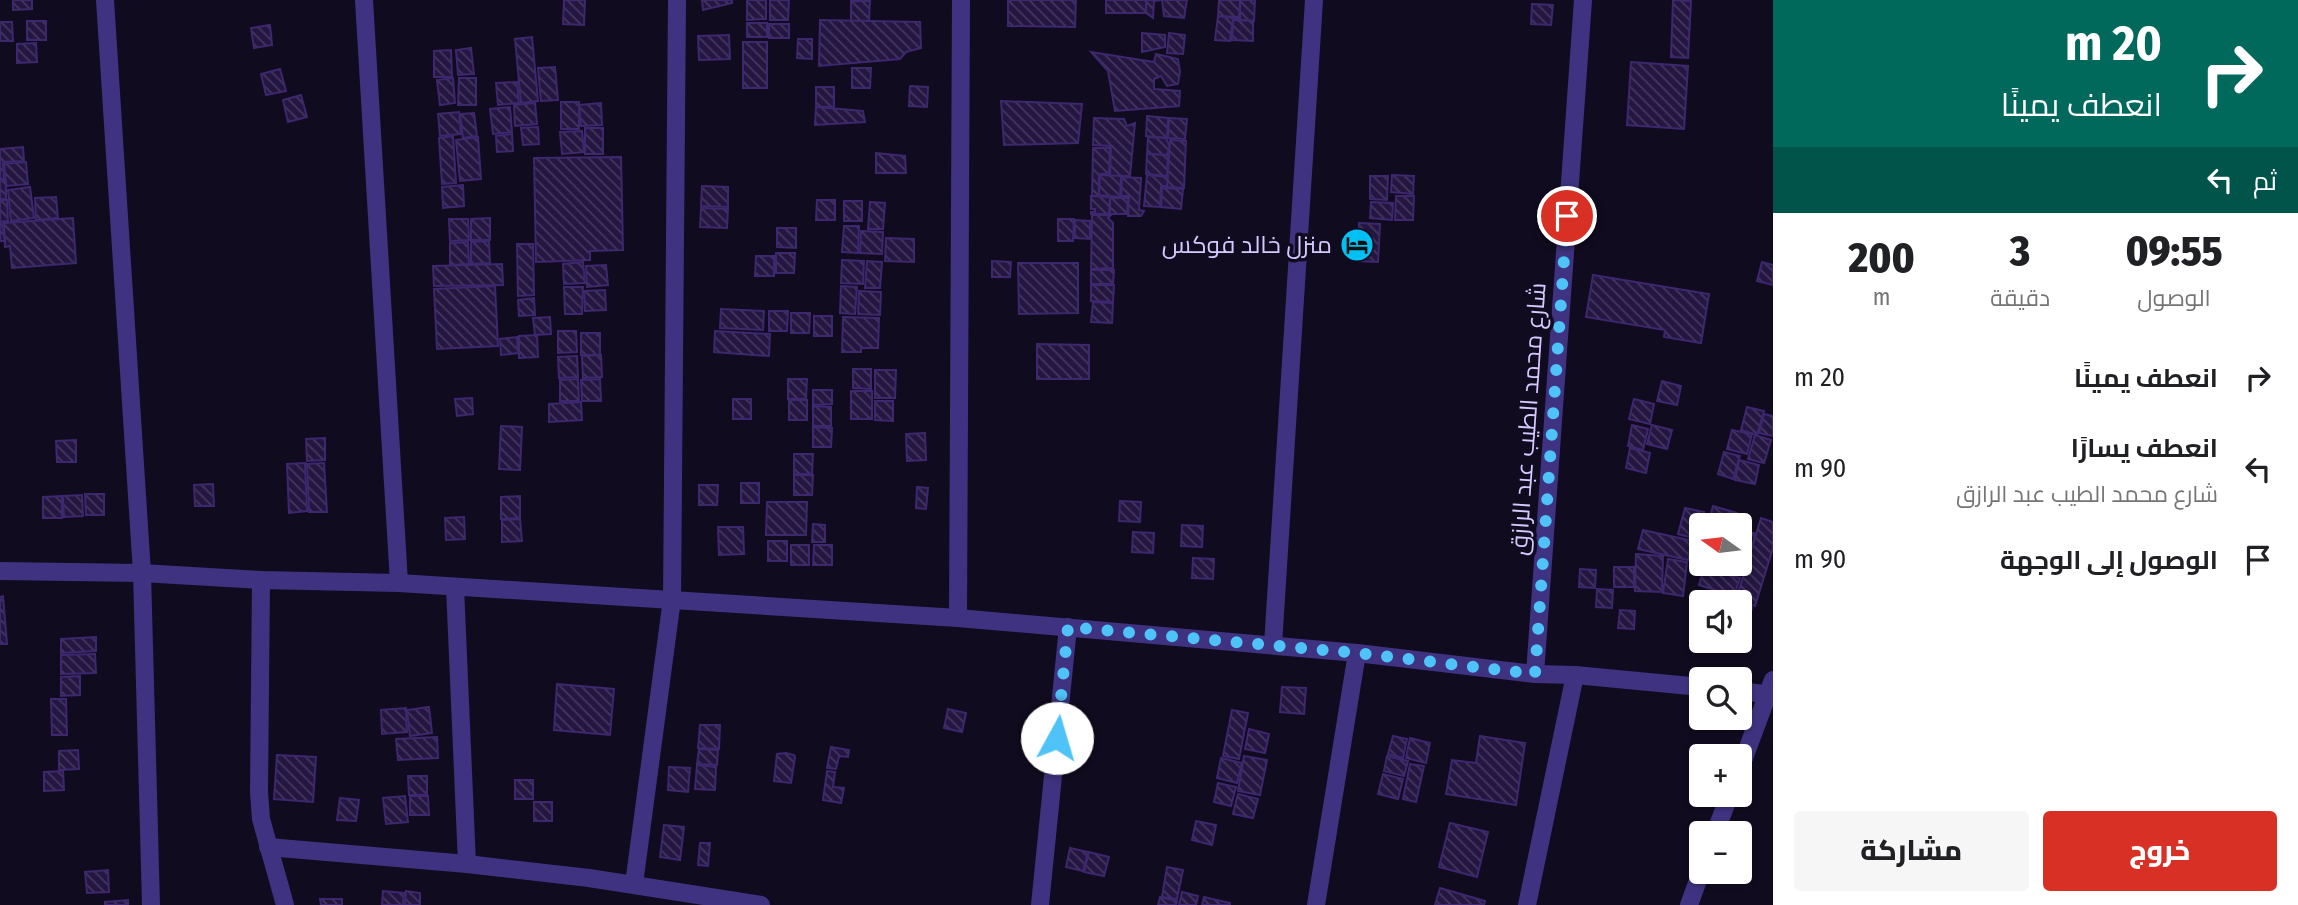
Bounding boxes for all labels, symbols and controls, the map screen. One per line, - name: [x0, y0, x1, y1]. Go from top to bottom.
- text: 20 m: [2065, 14, 2162, 73]
- icon: right: [2186, 28, 2277, 119]
- text: انعطف يمينًا: [2001, 86, 2162, 124]
- icon: left: [2201, 161, 2239, 199]
- text: ثم: [2253, 166, 2277, 197]
- pin: [1537, 186, 1597, 246]
- icon: arrive: [1548, 197, 1586, 235]
- hotel icon: منزل خالد فوكس: [1338, 226, 1376, 264]
- text: 3: [2010, 226, 2030, 276]
- text: 09:55: [2125, 226, 2223, 276]
- place label: منزل خالد فوكس: [1162, 231, 1332, 259]
- text: 200: [1848, 233, 1915, 283]
- street label: شارع محمد الطيب عبد الرازق: [1504, 282, 1554, 557]
- text: m: [1873, 283, 1890, 311]
- text: دقيقة: [1990, 284, 2050, 312]
- text: الوصول: [2137, 284, 2211, 312]
- icon: right: [2239, 359, 2277, 397]
- text: 20 m: [1794, 362, 1845, 393]
- text: انعطف يمينًا: [2074, 363, 2218, 394]
- text: انعطف يسارًا: [2071, 433, 2218, 464]
- icon: left: [2239, 450, 2277, 488]
- text: 90 m: [1794, 453, 1846, 484]
- text: شارع محمد الطيب عبد الرازق: [1956, 480, 2218, 508]
- north arrow: [1689, 513, 1752, 576]
- map controls: [1689, 513, 1752, 884]
- icon: arrive: [2239, 541, 2277, 579]
- text: 90 m: [1794, 544, 1846, 575]
- text: الوصول إلى الوجهة: [2000, 545, 2218, 576]
- button: sound: [1689, 590, 1752, 653]
- button: search: [1689, 667, 1752, 730]
- position arrow: [1020, 701, 1094, 775]
- button: +: [1689, 744, 1752, 807]
- button: مشاركة: [1794, 811, 2029, 891]
- button: خروج: [2043, 811, 2277, 891]
- button: −: [1689, 821, 1752, 884]

